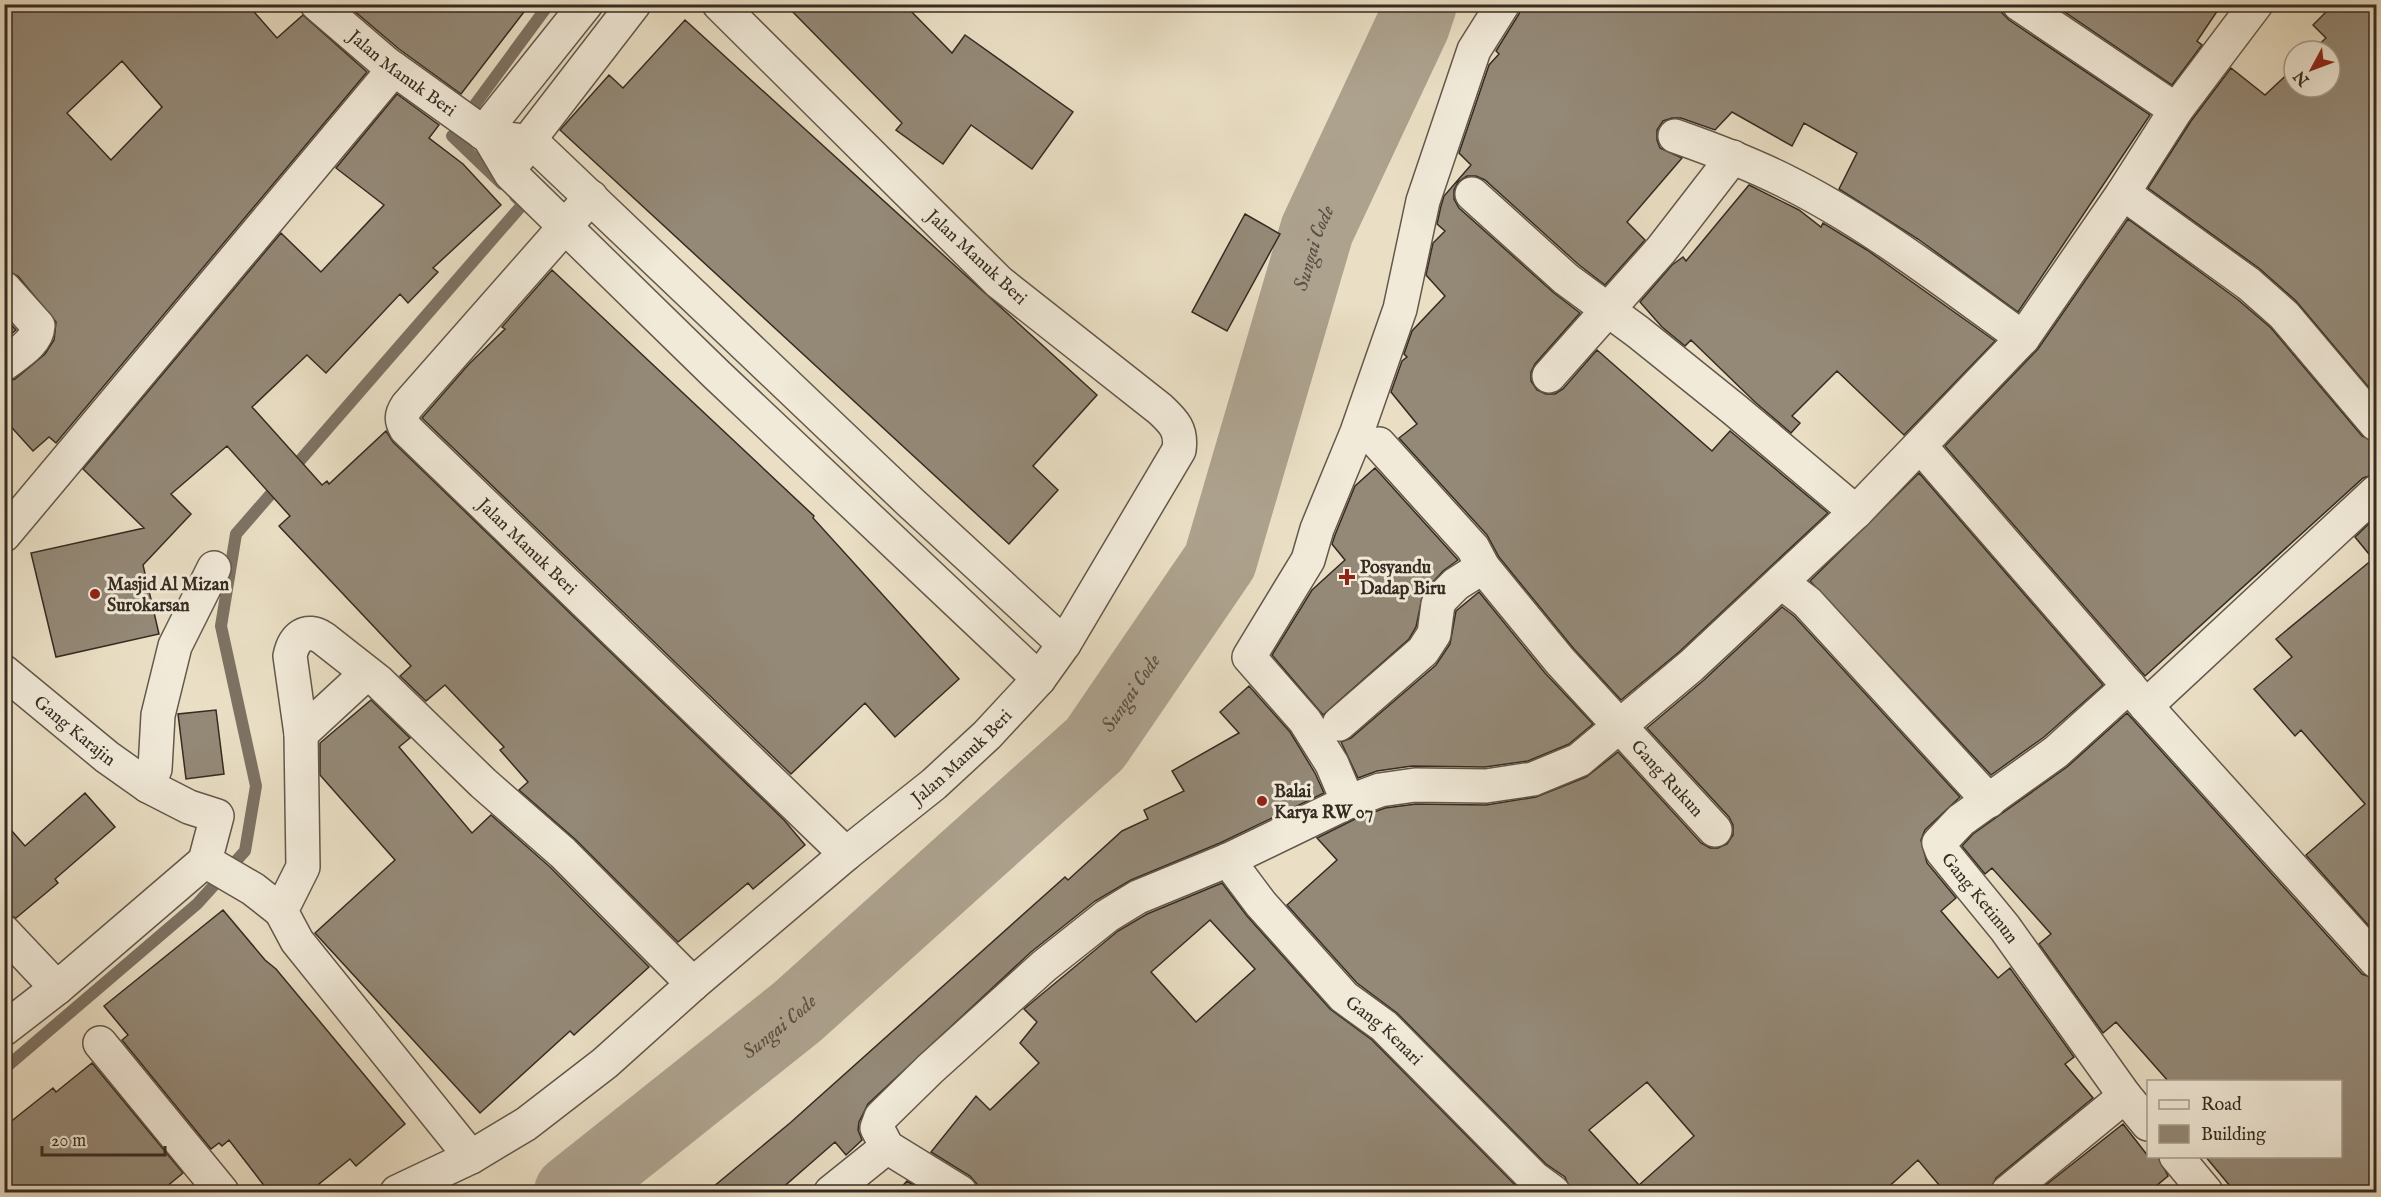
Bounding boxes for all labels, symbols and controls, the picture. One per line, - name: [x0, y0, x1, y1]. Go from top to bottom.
- street label: Jalan Manuk Beri: [341, 25, 460, 123]
- north arrow: [2282, 39, 2342, 99]
- text: N: [2290, 66, 2315, 90]
- water label: Sungai Code: [1289, 201, 1341, 294]
- street label: Jalan Manuk Beri: [919, 204, 1031, 311]
- street label: Jalan Manuk Beri: [470, 493, 581, 601]
- place label: Posyandu Dadap Biru: [1360, 557, 1447, 601]
- marker: Posyandu Dadap Biru: [1338, 568, 1356, 586]
- place label: Masjid Al Mizan Surokarsan: [107, 574, 229, 618]
- marker: Masjid Al Mizan Surokarsan: [88, 587, 102, 601]
- water label: Sungai Code: [1096, 649, 1167, 737]
- street label: Gang Karajin: [28, 691, 120, 773]
- street label: Jalan Manuk Beri: [906, 705, 1018, 812]
- street label: Gang Rukun: [1625, 736, 1708, 823]
- place label: Balai Karya RW 07: [1274, 781, 1373, 825]
- marker: Balai Karya RW 07: [1255, 794, 1269, 808]
- street label: Gang Ketimun: [1935, 849, 2023, 949]
- water label: Sungai Code: [738, 989, 823, 1065]
- street label: Gang Kenari: [1340, 992, 1427, 1071]
- legend: [2147, 1080, 2342, 1158]
- text: Road: [2201, 1094, 2242, 1117]
- scale bar: [42, 1119, 165, 1157]
- text: Building: [2201, 1124, 2266, 1147]
- text: 20 m: [51, 1130, 86, 1153]

